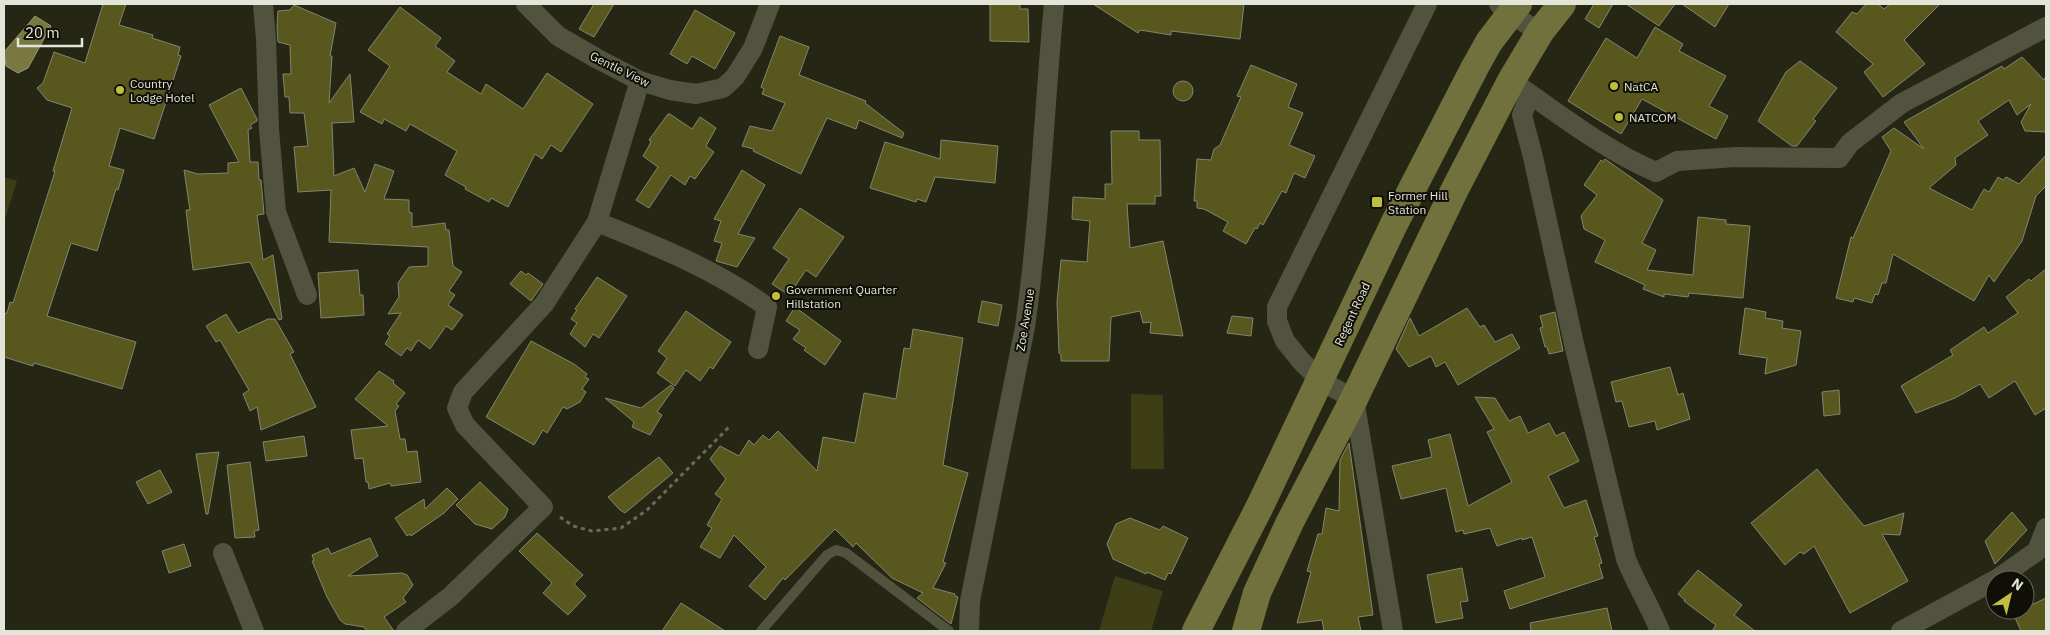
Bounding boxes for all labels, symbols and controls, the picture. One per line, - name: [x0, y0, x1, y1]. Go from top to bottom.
- scale bar: [18, 15, 81, 47]
- text: 20 m: [25, 23, 60, 42]
- street label: Gentle View: [588, 48, 652, 90]
- place label: Country Lodge Hotel: [130, 76, 194, 105]
- place label: NatCA: [1624, 79, 1659, 94]
- marker: NatCA: [1608, 80, 1620, 92]
- marker: Country Lodge Hotel: [114, 84, 126, 96]
- place label: NATCOM: [1629, 110, 1677, 125]
- marker: NATCOM: [1613, 111, 1625, 123]
- place label: Former Hill Station: [1388, 188, 1448, 217]
- marker: Former Hill Station: [1370, 195, 1384, 209]
- street label: Regent Road: [1331, 280, 1373, 348]
- place label: Government Quarter Hillstation: [786, 282, 897, 311]
- street label: Zoe Avenue: [1013, 287, 1037, 352]
- marker: Government Quarter Hillstation: [770, 290, 782, 302]
- north arrow: [1985, 570, 2035, 620]
- text: N: [2008, 574, 2027, 595]

